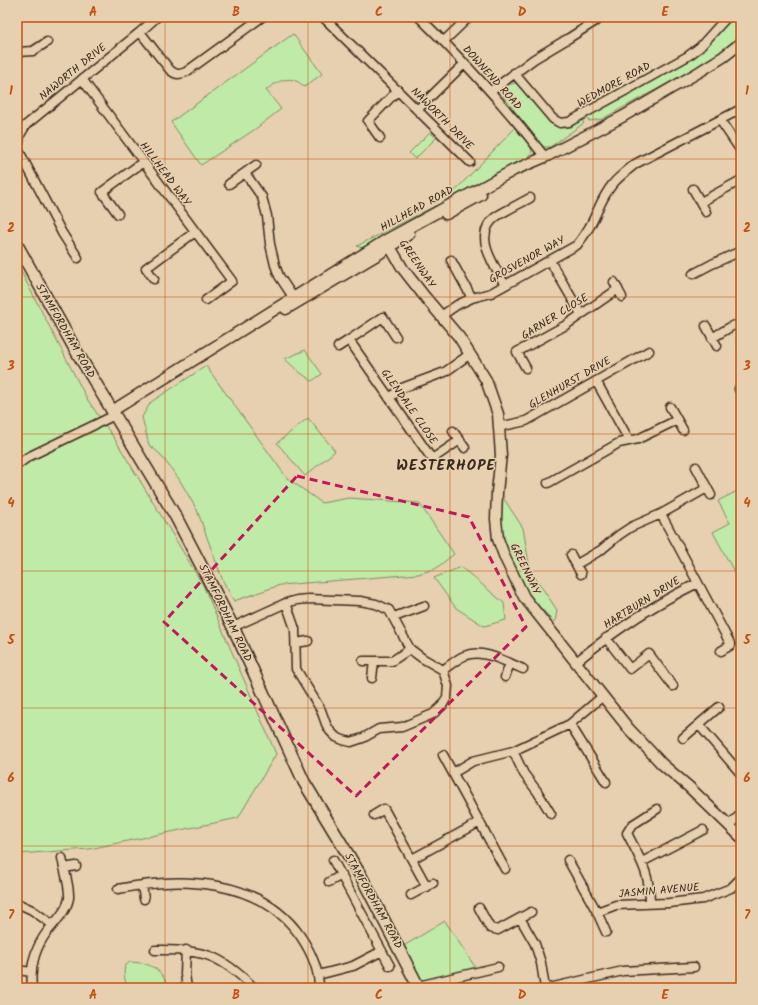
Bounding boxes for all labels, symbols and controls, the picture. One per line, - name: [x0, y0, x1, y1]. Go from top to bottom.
- text: A: [89, 2, 97, 23]
- text: B: [232, 2, 240, 23]
- text: C: [375, 2, 383, 23]
- text: D: [518, 2, 527, 23]
- text: E: [661, 2, 669, 23]
- street label: NAWORTH DRIVE: [35, 39, 111, 105]
- street label: DOWNEND ROAD: [458, 41, 526, 115]
- street label: WEDMORE ROAD: [574, 57, 654, 113]
- text: 1: [9, 81, 13, 102]
- text: 1: [745, 81, 749, 102]
- street label: NAWORTH DRIVE: [406, 83, 478, 155]
- street label: HILLHEAD WAY: [135, 138, 196, 210]
- street label: HILLHEAD ROAD: [377, 181, 457, 237]
- text: 2: [7, 218, 15, 239]
- text: 2: [743, 218, 751, 239]
- street label: GROSVENOR WAY: [486, 231, 569, 288]
- street label: GREENWAY: [394, 236, 440, 292]
- street label: STAMFORDHAM ROAD: [30, 280, 100, 382]
- street label: GARNER CLOSE: [518, 289, 593, 345]
- street label: GLENHURST DRIVE: [526, 352, 615, 414]
- text: 3: [6, 356, 15, 377]
- text: 3: [742, 356, 751, 377]
- street label: GLENDALE CLOSE: [376, 365, 442, 449]
- district label: WESTERHOPE: [396, 454, 496, 478]
- text: 4: [7, 493, 15, 514]
- text: 4: [743, 493, 751, 514]
- street label: GREENWAY: [505, 540, 545, 598]
- street label: STAMFORDHAM ROAD: [193, 561, 257, 665]
- street label: HARTBURN DRIVE: [600, 572, 684, 634]
- text: 5: [7, 630, 16, 651]
- text: 5: [743, 630, 752, 651]
- text: 6: [7, 768, 15, 789]
- text: 6: [743, 768, 751, 789]
- street label: STAMFORDHAM ROAD: [339, 850, 407, 952]
- street label: JASMIN AVENUE: [618, 878, 701, 903]
- text: 7: [8, 905, 15, 926]
- text: 7: [744, 905, 751, 926]
- text: A: [89, 985, 97, 1005]
- text: B: [232, 985, 240, 1005]
- text: C: [375, 985, 383, 1005]
- text: D: [518, 985, 527, 1005]
- text: E: [661, 985, 669, 1005]

